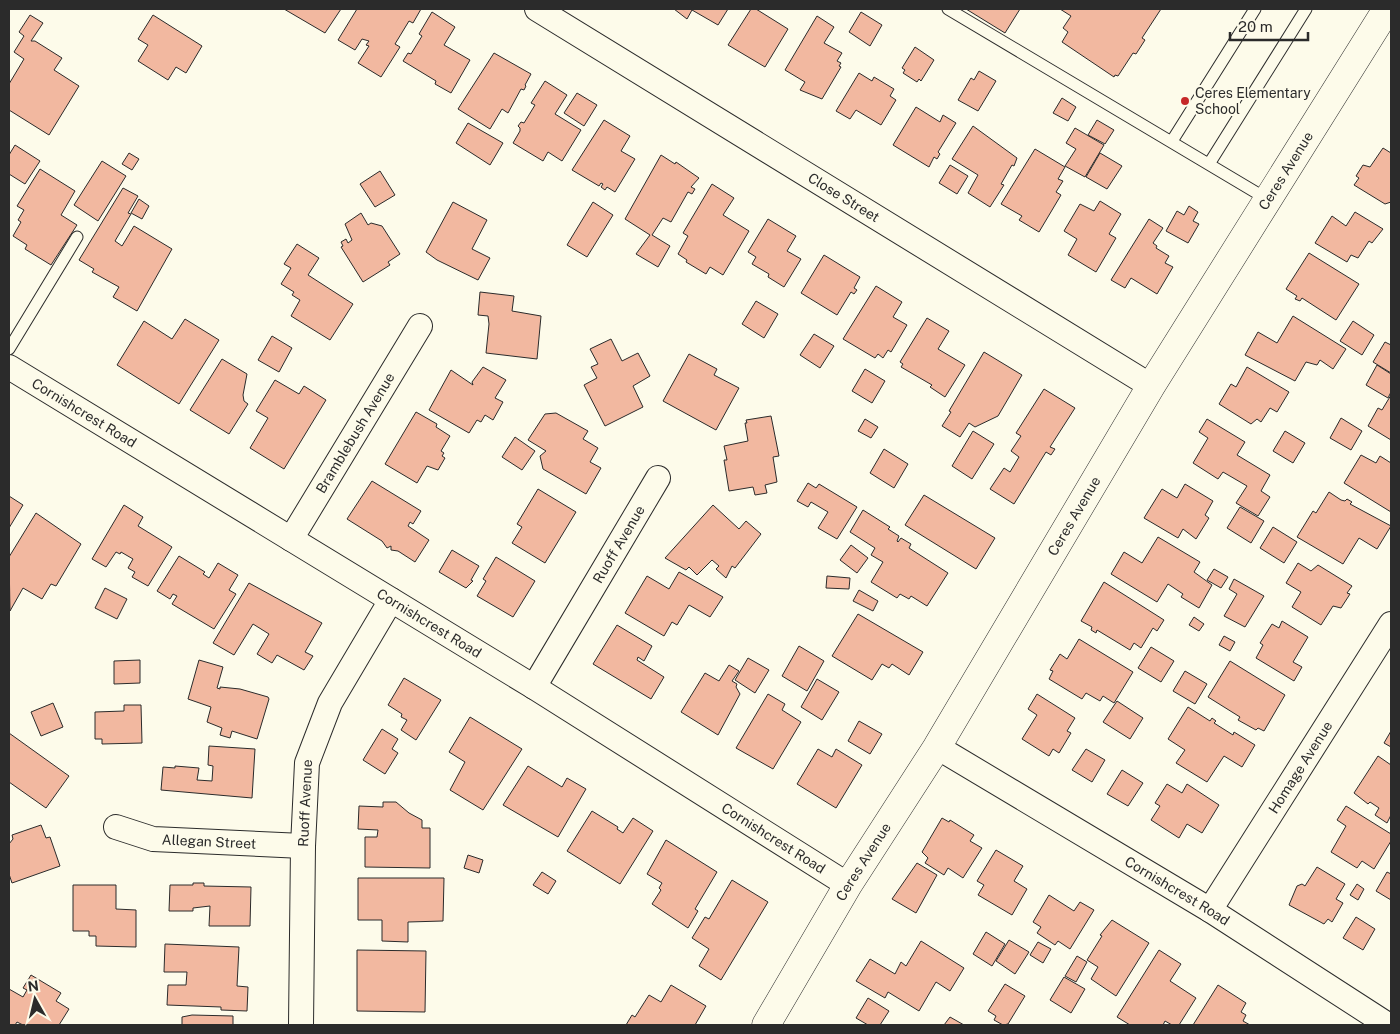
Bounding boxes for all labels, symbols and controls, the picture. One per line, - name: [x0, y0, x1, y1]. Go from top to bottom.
- scale bar: [1230, 10, 1308, 42]
- text: 20 m: [1238, 18, 1273, 35]
- place label: Ceres Elementary School: [1195, 85, 1311, 117]
- marker: Ceres Elementary School: [1179, 95, 1191, 107]
- street label: Ceres Avenue: [1255, 129, 1316, 213]
- street label: Close Street: [805, 169, 882, 225]
- street label: Bramblebush Avenue: [313, 370, 398, 496]
- street label: Cornishcrest Road: [29, 375, 139, 451]
- street label: Ceres Avenue: [1044, 473, 1104, 559]
- street label: Ruoff Avenue: [590, 503, 648, 586]
- street label: Cornishcrest Road: [374, 585, 484, 661]
- street label: Homage Avenue: [1265, 718, 1336, 816]
- street label: Ruoff Avenue: [295, 759, 315, 847]
- street label: Cornishcrest Road: [719, 799, 828, 877]
- street label: Ceres Avenue: [833, 820, 894, 904]
- street label: Allegan Street: [161, 831, 257, 852]
- street label: Cornishcrest Road: [1122, 853, 1233, 929]
- north arrow: [10, 974, 60, 1024]
- text: N: [27, 977, 40, 995]

